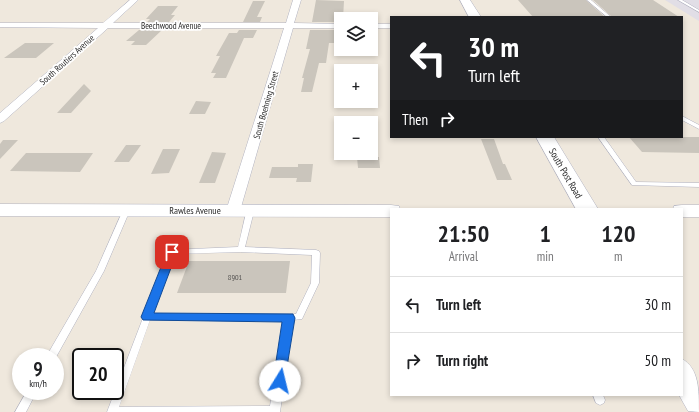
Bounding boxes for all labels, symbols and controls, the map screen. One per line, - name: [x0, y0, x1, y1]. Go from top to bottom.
- map controls: [334, 12, 378, 160]
- button: layers: [334, 12, 378, 56]
- street label: Beechwood Avenue: [141, 20, 201, 31]
- text: 30 m: [468, 28, 519, 65]
- street label: South Routiers Avenue: [37, 32, 96, 87]
- icon: left: [402, 32, 454, 84]
- button: +: [334, 64, 378, 108]
- text: Turn left: [468, 64, 520, 87]
- street label: South Boehning Street: [251, 69, 281, 140]
- icon: right: [436, 108, 458, 130]
- text: Then: [402, 110, 428, 129]
- button: −: [334, 116, 378, 160]
- street label: South Post Road: [546, 146, 585, 201]
- street label: Rawles Avenue: [169, 204, 221, 217]
- text: 21:50: [437, 218, 489, 249]
- text: 1: [539, 218, 551, 249]
- text: 120: [601, 218, 636, 249]
- pin: [155, 235, 189, 269]
- icon: arrive: [161, 241, 183, 263]
- text: Arrival: [449, 248, 478, 265]
- text: min: [537, 248, 554, 265]
- text: m: [614, 248, 623, 265]
- house number: 8901: [228, 272, 243, 282]
- icon: left: [402, 294, 424, 316]
- text: Turn left: [436, 295, 481, 314]
- text: 30 m: [645, 295, 671, 314]
- speed limit sign: 20: [72, 348, 124, 400]
- icon: right: [402, 350, 424, 372]
- text: Turn right: [436, 351, 488, 370]
- text: 50 m: [645, 351, 671, 370]
- text: 9: [33, 356, 43, 382]
- position arrow: [259, 360, 301, 402]
- text: km/h: [29, 377, 47, 390]

